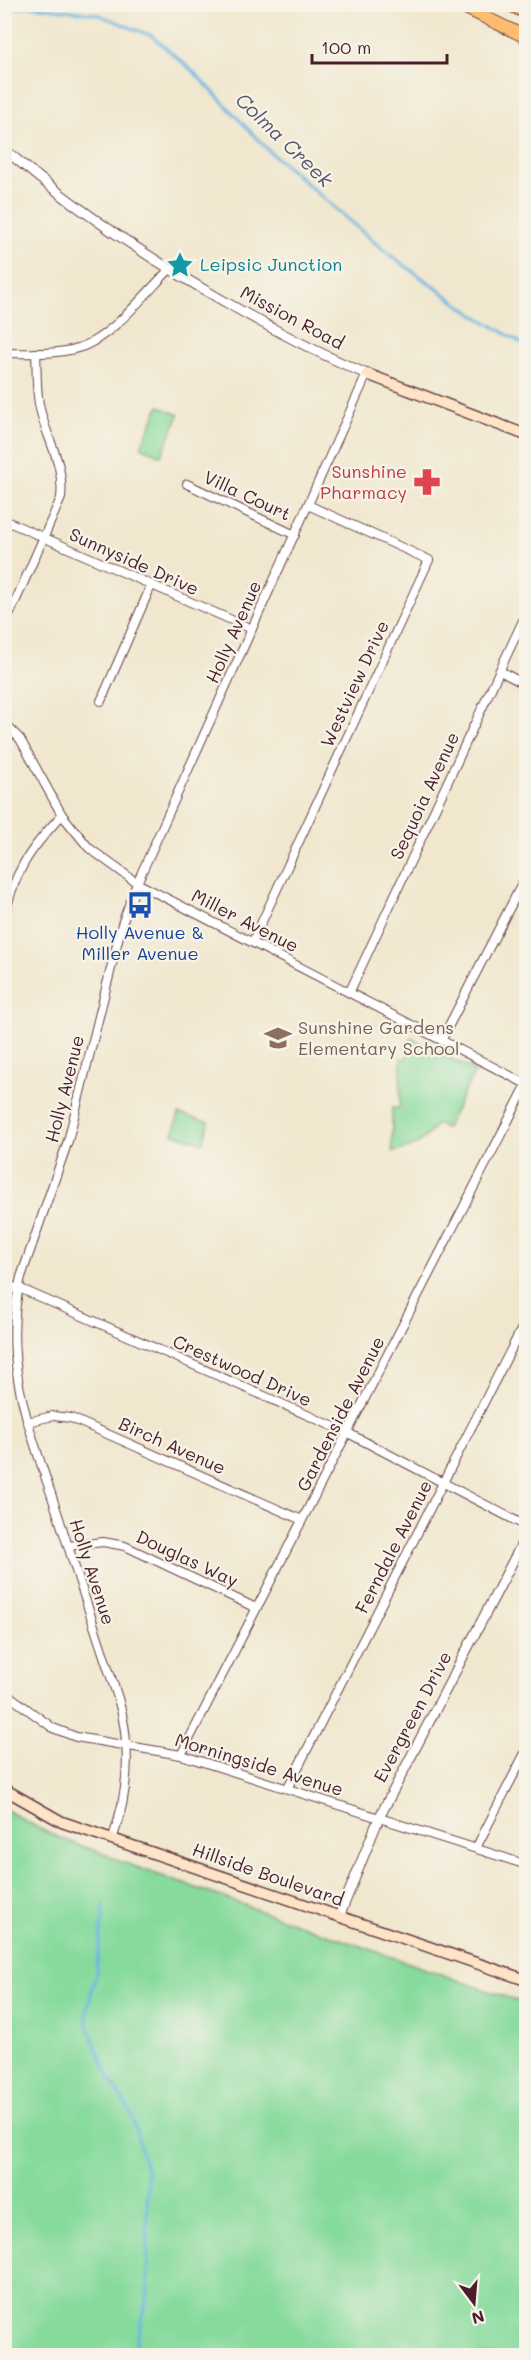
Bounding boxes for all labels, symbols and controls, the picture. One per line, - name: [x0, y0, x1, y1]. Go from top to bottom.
- scale bar: [312, 27, 447, 65]
- text: 100 m: [321, 35, 371, 59]
- water label: Colma Creek: [230, 86, 339, 193]
- place icon: Leipsic Junction: [165, 250, 195, 280]
- place label: Leipsic Junction: [200, 252, 342, 276]
- street label: Mission Road: [236, 280, 348, 354]
- place label: Sunshine Pharmacy: [320, 459, 407, 504]
- street label: Villa Court: [200, 464, 295, 526]
- pharmacy icon: Sunshine Pharmacy: [412, 467, 442, 497]
- street label: Sunnyside Drive: [66, 522, 203, 600]
- street label: Holly Avenue: [200, 576, 266, 687]
- street label: Westview Drive: [314, 616, 394, 751]
- street label: Sequoia Avenue: [384, 728, 464, 863]
- street label: Miller Avenue: [188, 883, 303, 957]
- bus stop icon: Holly Avenue & Miller Avenue: [125, 890, 155, 920]
- place label: Holly Avenue & Miller Avenue: [76, 920, 204, 965]
- place label: Sunshine Gardens Elementary School: [298, 1015, 460, 1060]
- school or university icon: Sunshine Gardens Elementary School: [263, 1023, 293, 1053]
- street label: Holly Avenue: [39, 1032, 89, 1145]
- street label: Crestwood Drive: [169, 1329, 316, 1412]
- street label: Gardenside Avenue: [291, 1332, 390, 1495]
- street label: Birch Avenue: [115, 1411, 230, 1479]
- street label: Ferndale Avenue: [349, 1476, 437, 1617]
- street label: Holly Avenue: [65, 1516, 121, 1628]
- street label: Douglas Way: [133, 1524, 242, 1592]
- street label: Evergreen Drive: [367, 1647, 457, 1786]
- street label: Morningside Avenue: [172, 1727, 346, 1801]
- street label: Hillside Boulevard: [189, 1837, 347, 1911]
- north arrow: [444, 2273, 504, 2333]
- text: N: [470, 2306, 487, 2330]

